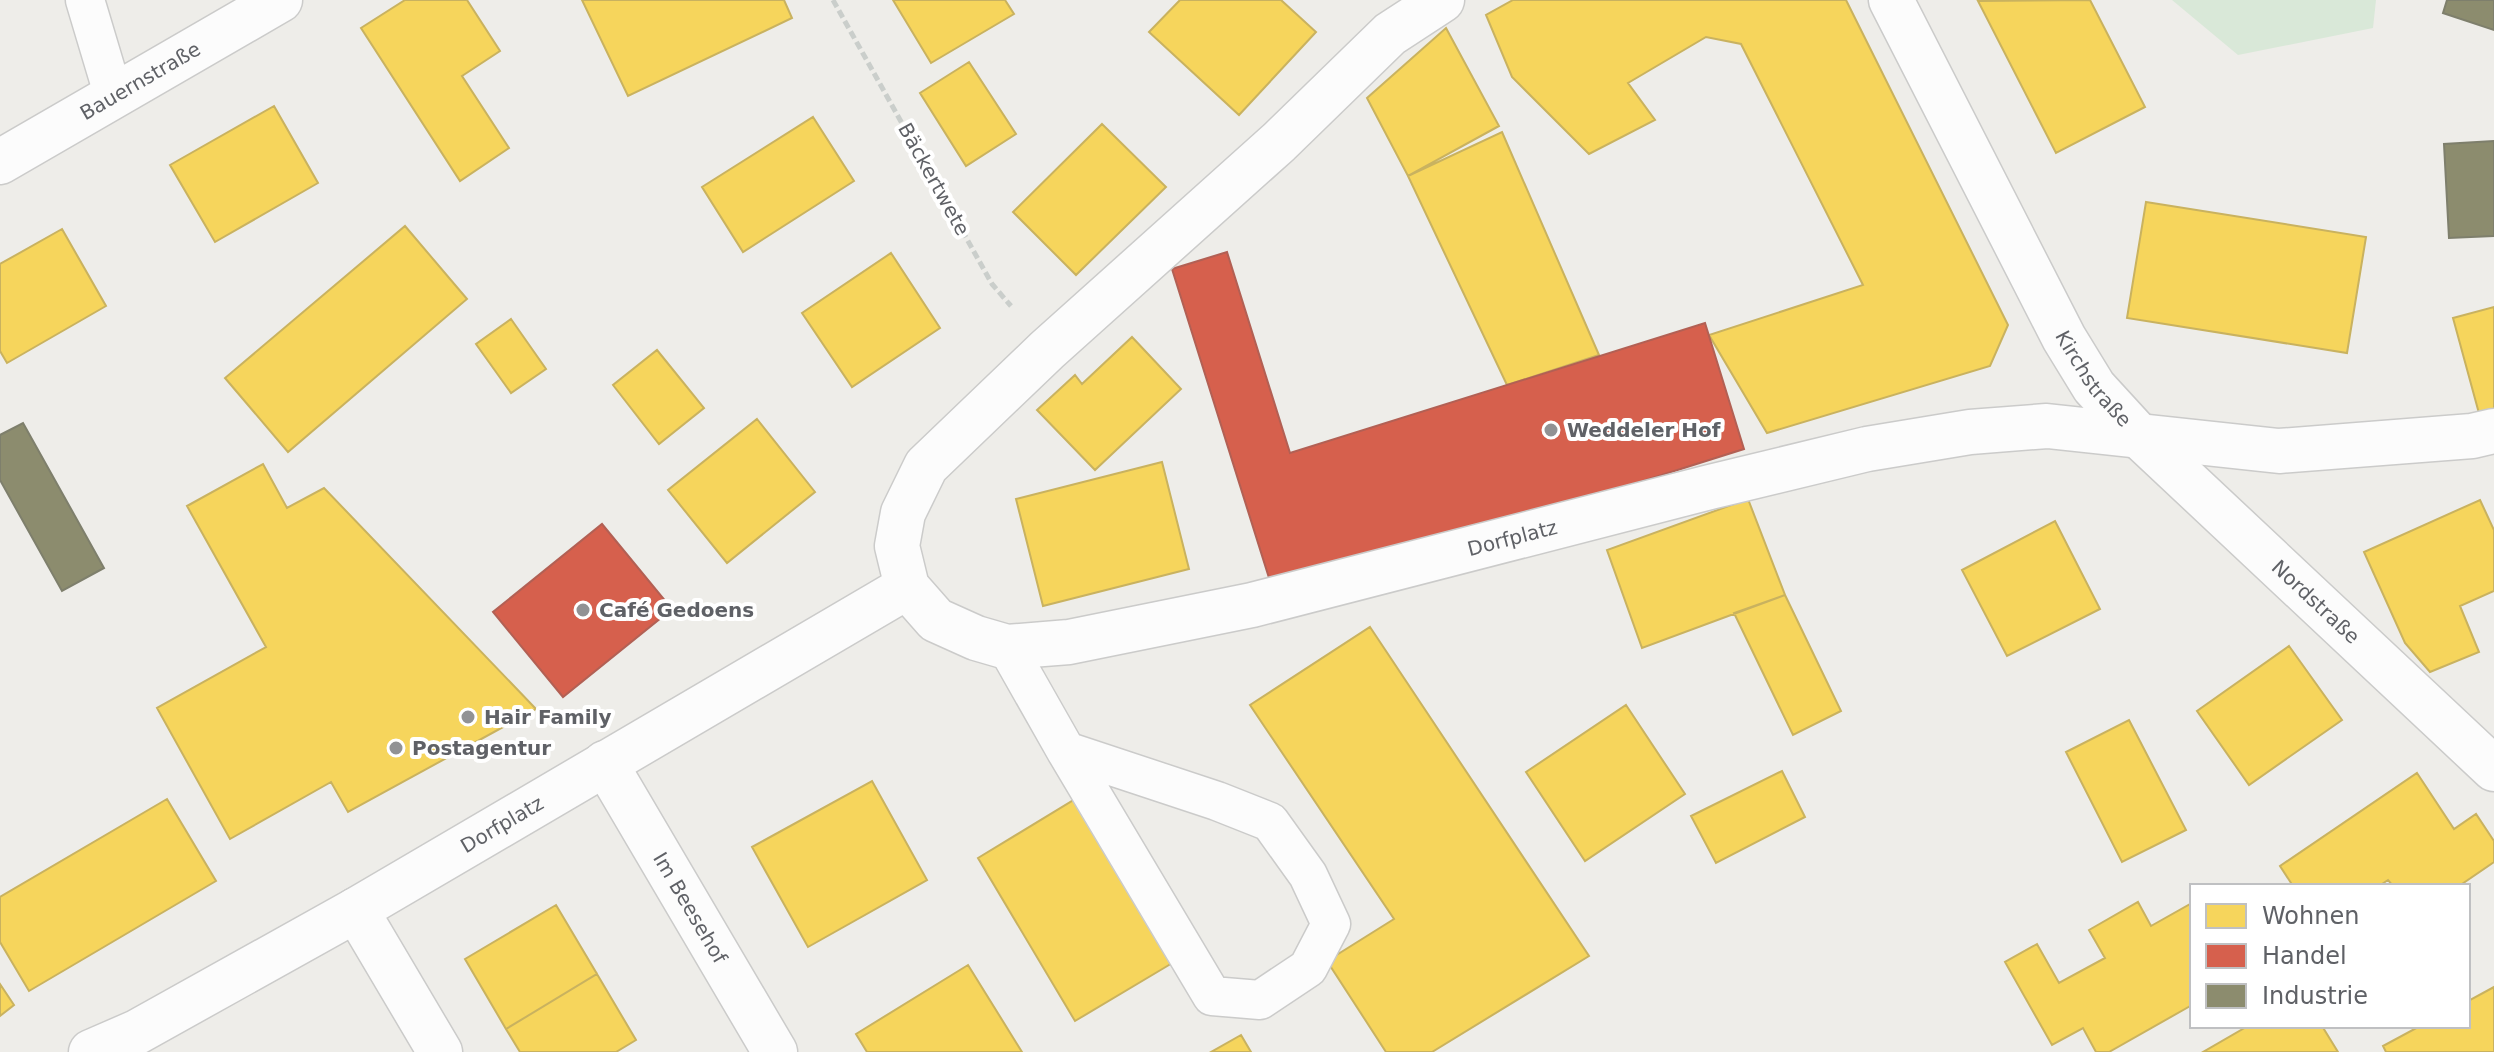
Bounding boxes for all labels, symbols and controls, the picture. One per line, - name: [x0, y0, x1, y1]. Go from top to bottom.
- street label: Bauernstraße: [76, 37, 205, 125]
- street label: Bäckertwete: [893, 119, 975, 239]
- street label: Kirchstraße: [2050, 327, 2136, 432]
- place label: Weddeler Hof: [1567, 418, 1721, 442]
- marker: Weddeler Hof: [1542, 421, 1560, 439]
- street label: Dorfplatz: [1465, 515, 1560, 561]
- street label: Nordstraße: [2267, 555, 2365, 649]
- place label: Café Gedoens: [599, 598, 754, 622]
- marker: Café Gedoens: [574, 601, 592, 619]
- place label: Hair Family: [484, 705, 612, 729]
- marker: Hair Family: [459, 708, 477, 726]
- place label: Postagentur: [412, 736, 551, 760]
- marker: Postagentur: [387, 739, 405, 757]
- street label: Dorfplatz: [456, 791, 548, 858]
- street label: Im Beesehof: [648, 848, 733, 969]
- legend: [2190, 884, 2470, 1028]
- text: Wohnen: [2262, 902, 2359, 930]
- text: Handel: [2262, 942, 2347, 970]
- text: Industrie: [2262, 982, 2368, 1010]

